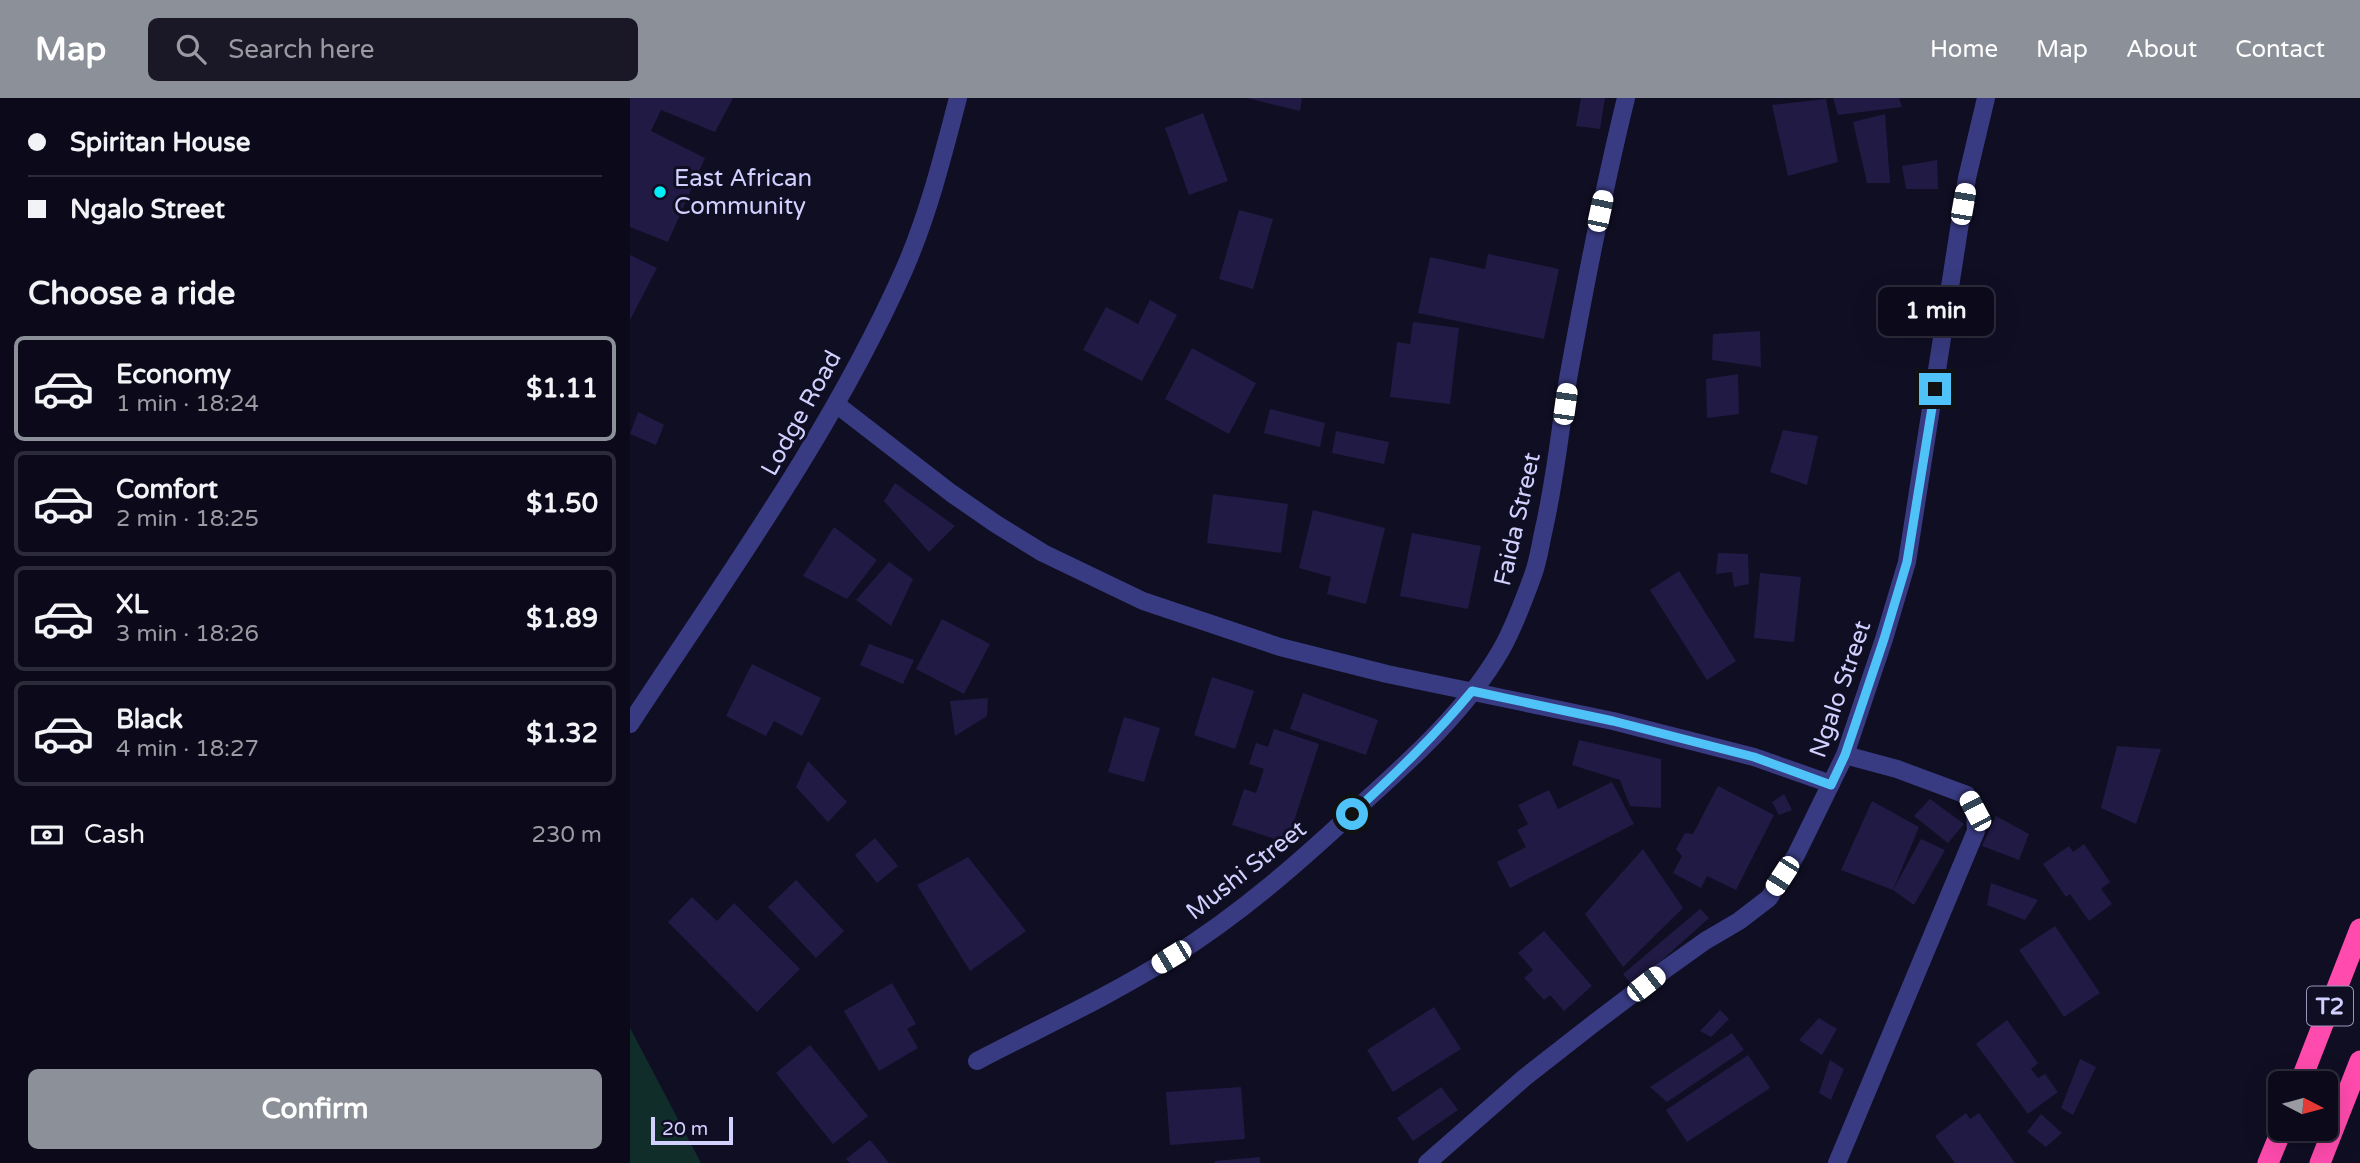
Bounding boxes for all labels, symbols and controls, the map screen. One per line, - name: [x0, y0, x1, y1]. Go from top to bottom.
- search box: [148, 18, 638, 81]
- text: Map: [35, 30, 106, 69]
- icon: search: [172, 30, 210, 68]
- text: Search here: [228, 34, 374, 65]
- text: Home: [1930, 35, 1998, 64]
- text: Map: [2036, 35, 2088, 64]
- text: About: [2126, 35, 2197, 64]
- text: Contact: [2235, 35, 2325, 64]
- text: Spiritan House: [70, 127, 250, 158]
- place label: East African Community: [674, 164, 812, 221]
- car: [1950, 181, 1977, 227]
- marker: East African Community: [652, 184, 668, 200]
- car: [1586, 188, 1615, 234]
- text: Ngalo Street: [70, 194, 225, 225]
- text: Choose a ride: [28, 275, 235, 313]
- callout: 1 min: [1877, 288, 1993, 336]
- text: 1 min: [1905, 297, 1967, 325]
- street label: Lodge Road: [755, 345, 848, 481]
- icon: car: [32, 357, 95, 420]
- text: Economy: [116, 359, 231, 390]
- text: $1.11: [526, 373, 598, 404]
- route end: [1919, 373, 1951, 405]
- car: [1552, 382, 1579, 426]
- text: 1 min · 18:24: [116, 390, 259, 418]
- street label: Faida Street: [1488, 450, 1547, 588]
- icon: car: [32, 472, 95, 535]
- text: Comfort: [116, 474, 218, 505]
- text: $1.50: [526, 488, 598, 519]
- text: 2 min · 18:25: [116, 505, 259, 533]
- icon: car: [32, 587, 95, 650]
- text: XL: [116, 589, 148, 620]
- text: $1.89: [526, 603, 598, 634]
- street label: Ngalo Street: [1803, 617, 1877, 761]
- text: 3 min · 18:26: [116, 620, 259, 648]
- icon: car: [32, 702, 95, 765]
- text: Black: [116, 704, 183, 735]
- text: $1.32: [526, 718, 598, 749]
- text: 4 min · 18:27: [116, 735, 259, 763]
- car: [1956, 788, 1995, 834]
- route start: [1336, 798, 1368, 830]
- street label: Mushi Street: [1180, 815, 1312, 926]
- icon: cash: [28, 816, 66, 854]
- text: Cash: [84, 819, 145, 850]
- text: 230 m: [532, 821, 602, 849]
- car: [1762, 853, 1803, 899]
- car: [1148, 937, 1195, 977]
- car: [1623, 963, 1670, 1005]
- road number: T2: [2307, 986, 2353, 1026]
- button: Confirm: [28, 1069, 602, 1149]
- north arrow: [2268, 1071, 2338, 1141]
- map controls: [2268, 1071, 2338, 1141]
- scale bar: [651, 1114, 733, 1146]
- text: 20 m: [662, 1118, 708, 1140]

